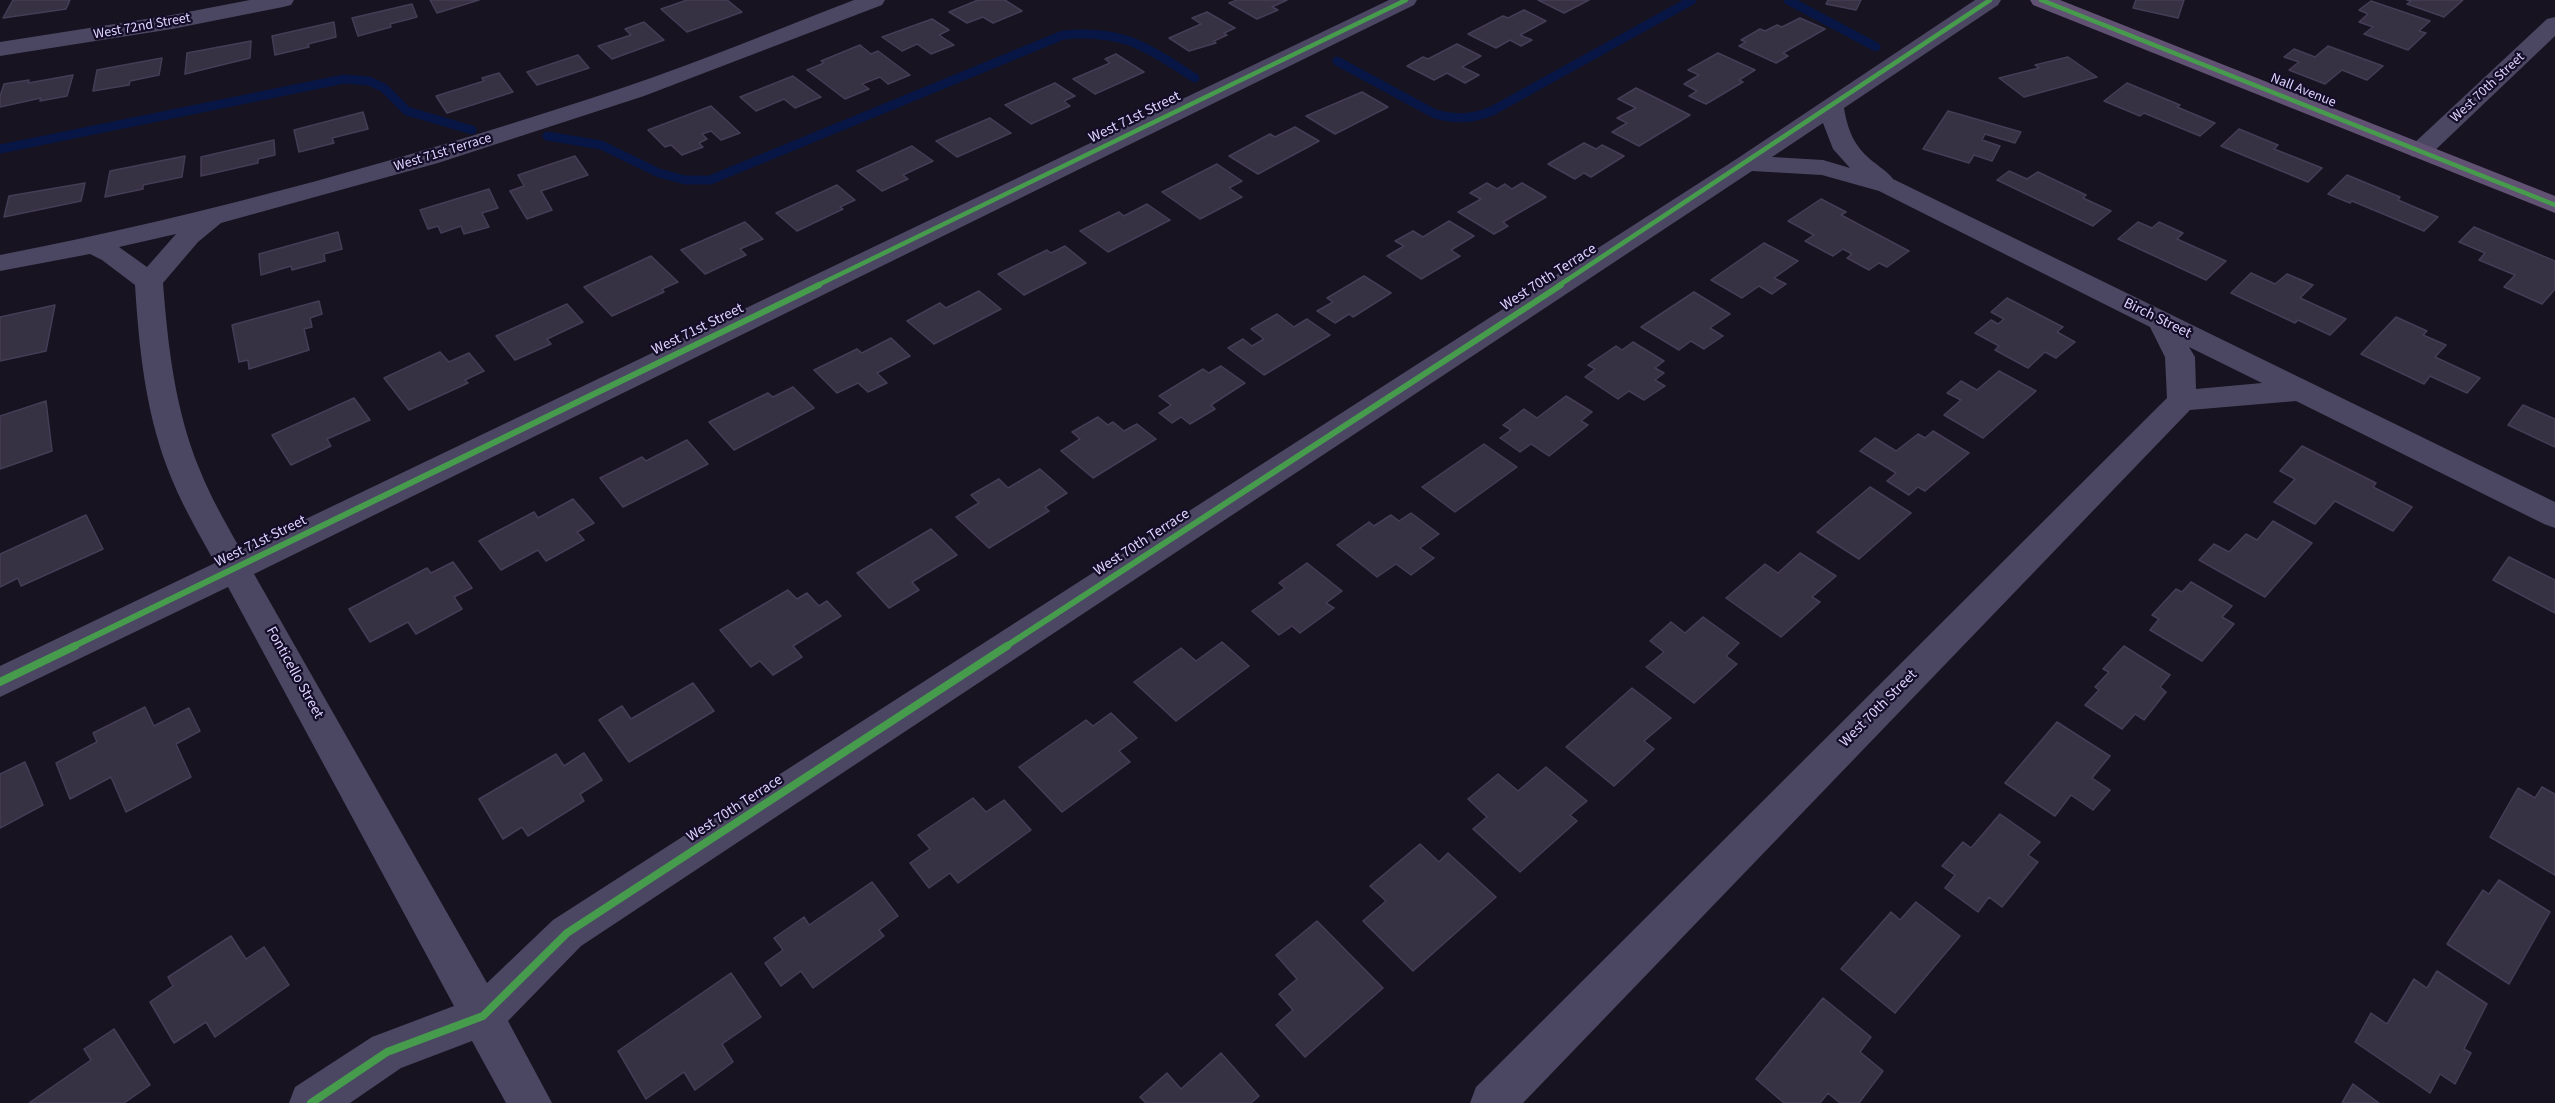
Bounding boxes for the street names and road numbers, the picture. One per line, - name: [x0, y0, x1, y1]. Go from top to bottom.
- street label: West 72nd Street: [92, 10, 192, 44]
- street label: West 70th Street: [2447, 49, 2529, 127]
- street label: Nall Avenue: [2268, 70, 2338, 112]
- street label: West 71st Street: [1086, 88, 1184, 148]
- street label: West 71st Terrace: [392, 130, 494, 176]
- street label: West 70th Terrace: [1498, 240, 1600, 316]
- street label: Birch Street: [2120, 295, 2194, 343]
- street label: West 71st Street: [649, 300, 747, 360]
- street label: West 70th Terrace: [1091, 505, 1193, 581]
- street label: West 71st Street: [212, 512, 310, 572]
- street label: Fonticello Street: [261, 624, 327, 722]
- street label: West 70th Street: [1837, 667, 1921, 751]
- street label: West 70th Terrace: [684, 771, 786, 847]

